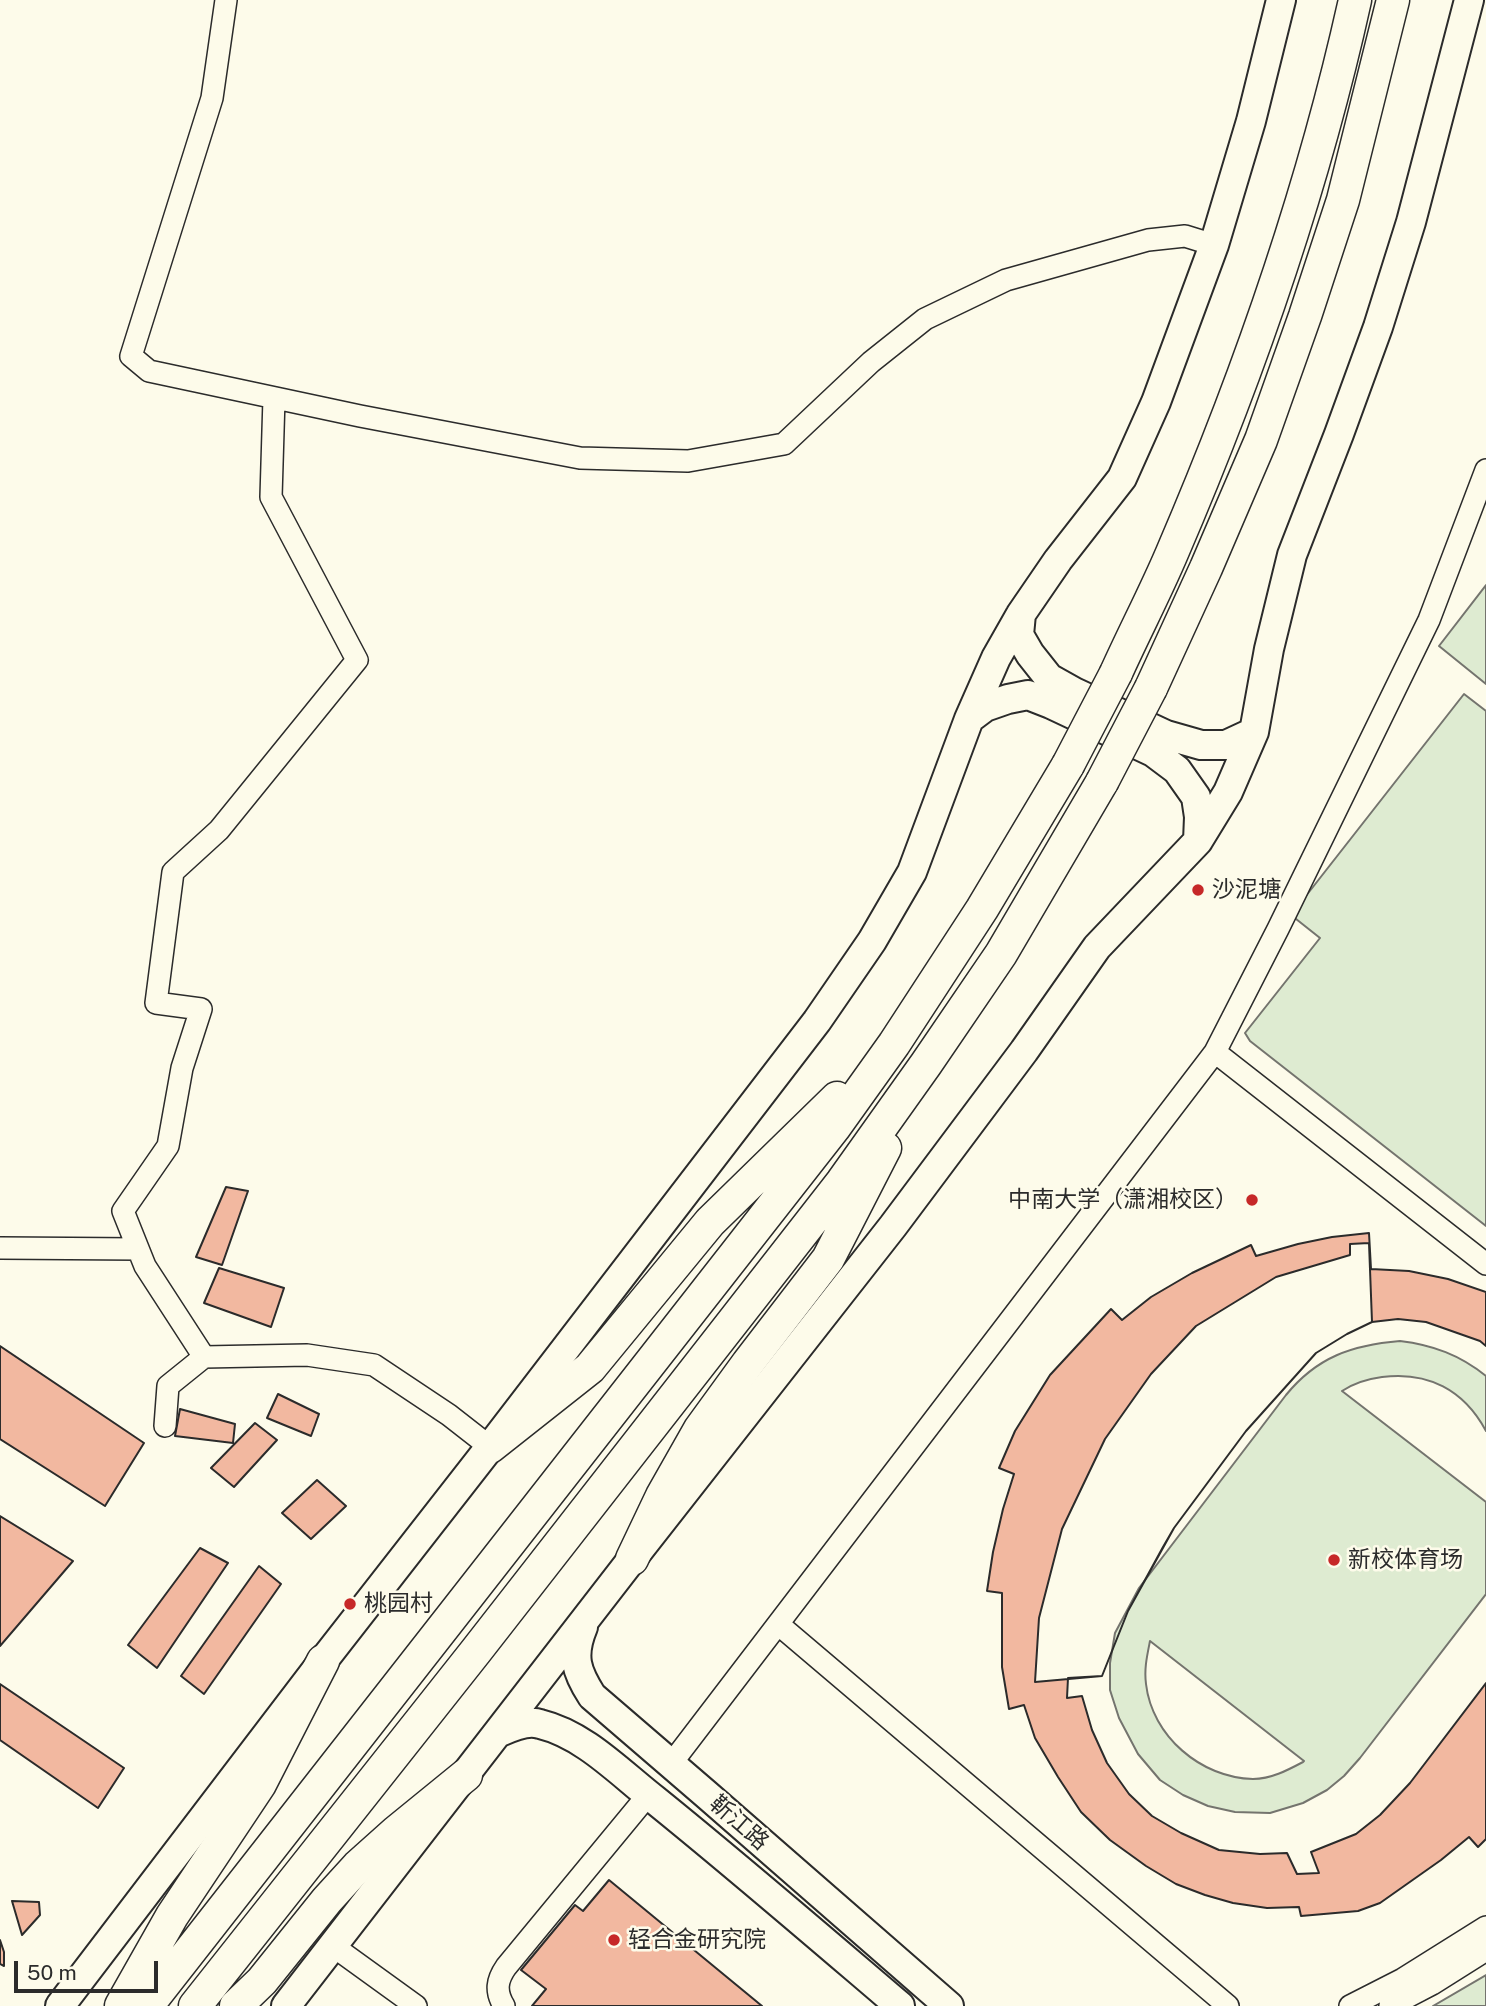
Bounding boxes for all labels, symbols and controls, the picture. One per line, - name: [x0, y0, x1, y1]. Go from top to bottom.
- place label: 沙泥塘: [1212, 876, 1281, 904]
- marker: 沙泥塘: [1190, 882, 1206, 898]
- place label: 中南大学（潇湘校区）: [1008, 1186, 1238, 1214]
- marker: 中南大学（潇湘校区）: [1244, 1192, 1260, 1208]
- place label: 新校体育场: [1348, 1546, 1463, 1574]
- marker: 新校体育场: [1326, 1552, 1342, 1568]
- place label: 桃园村: [364, 1590, 433, 1618]
- marker: 桃园村: [342, 1596, 358, 1612]
- street label: 靳江路: [704, 1790, 774, 1856]
- place label: 轻合金研究院: [628, 1926, 766, 1954]
- marker: 轻合金研究院: [606, 1932, 622, 1948]
- scale bar: [18, 1946, 161, 1990]
- text: 50 m: [27, 1960, 77, 1985]

